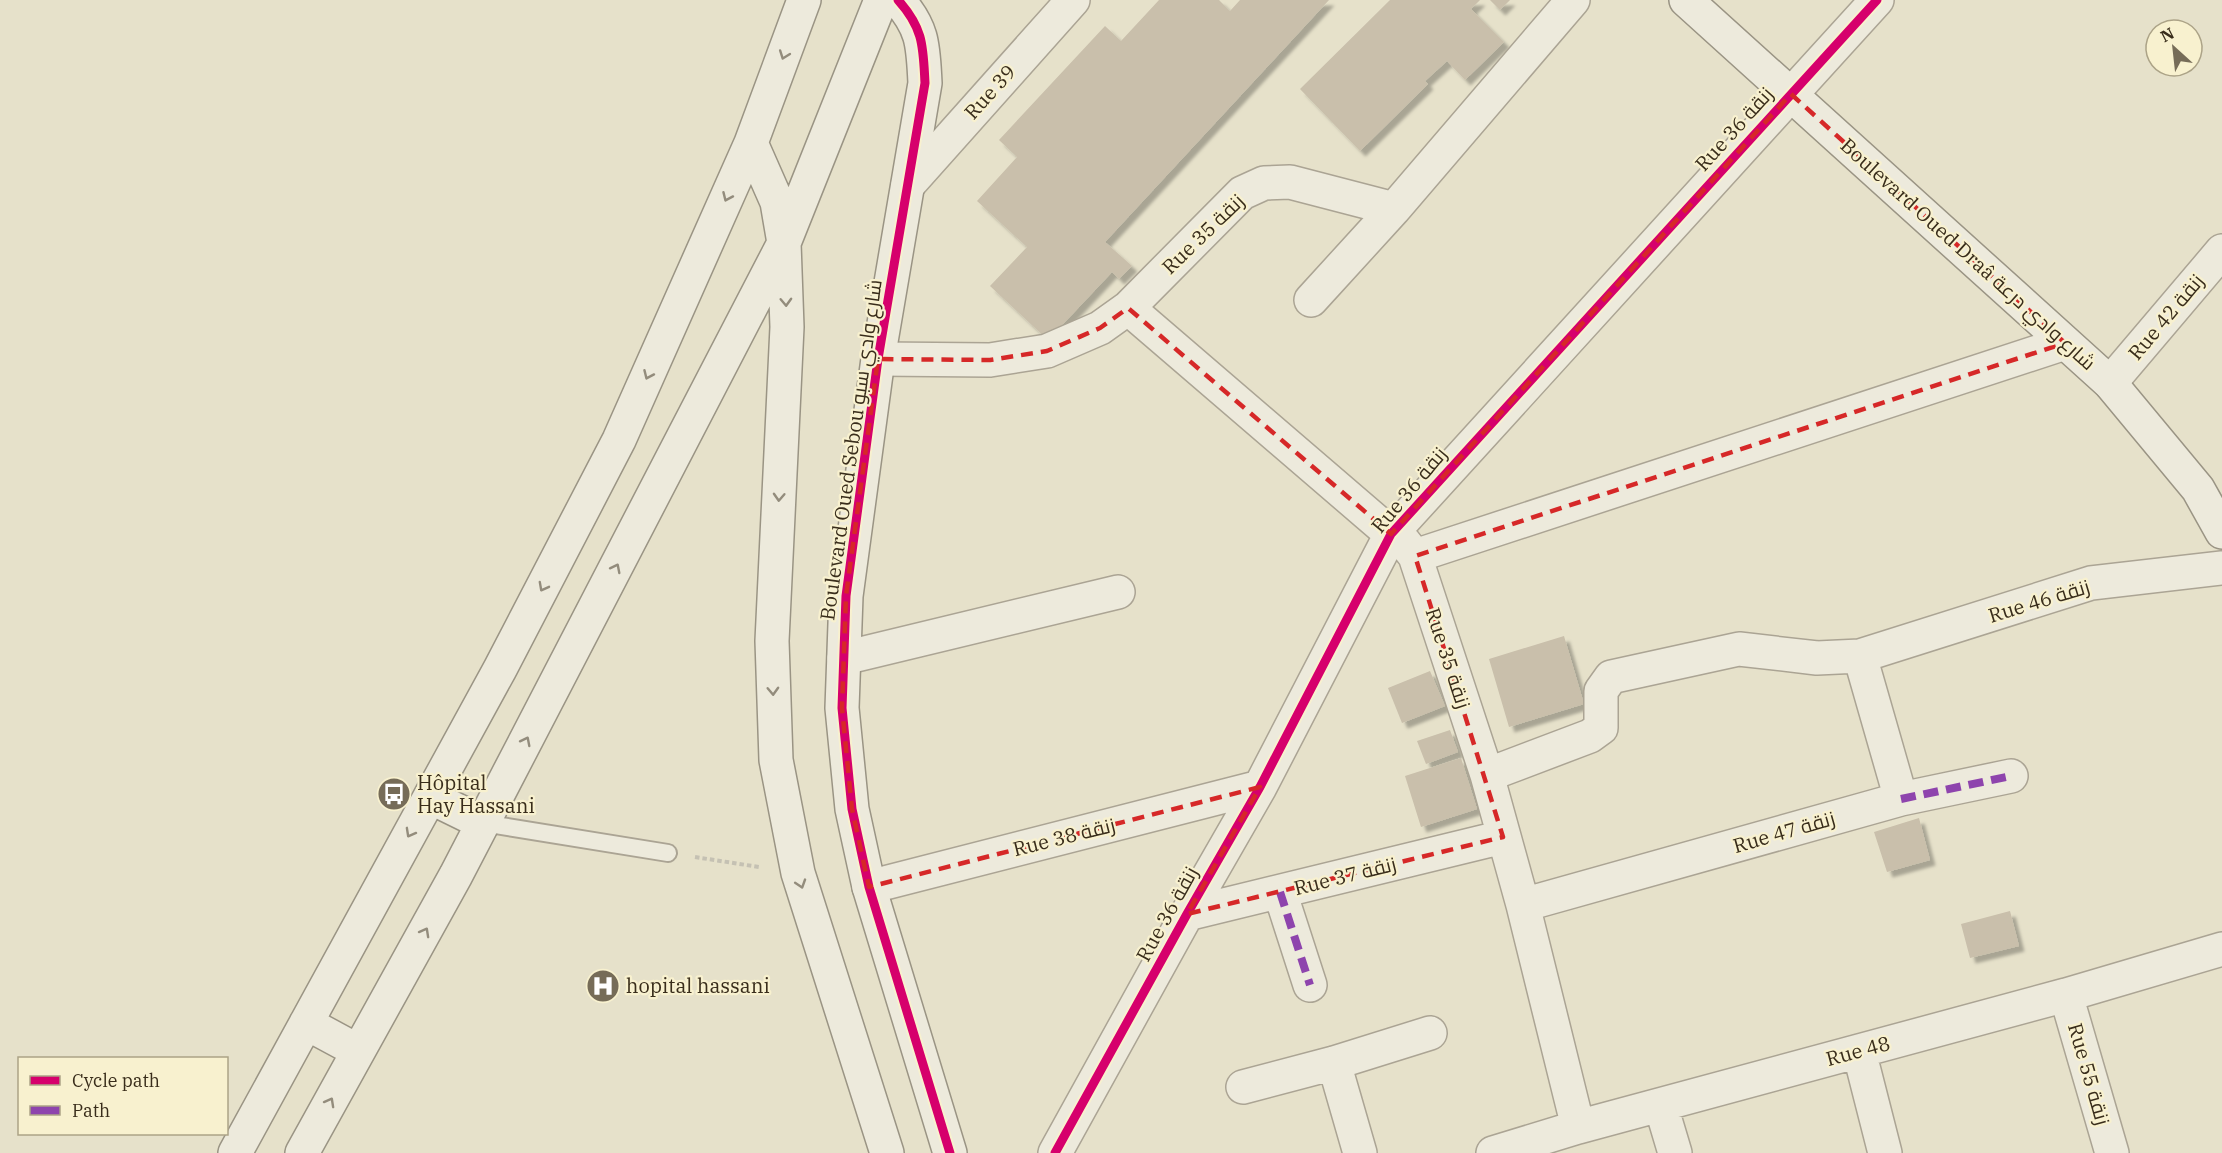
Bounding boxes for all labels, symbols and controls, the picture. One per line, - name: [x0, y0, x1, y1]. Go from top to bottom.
- north arrow: [2144, 18, 2204, 78]
- text: N: [2157, 23, 2177, 46]
- one-way arrow: [778, 49, 791, 60]
- street label: Rue 39: [958, 58, 1021, 125]
- street label: Rue 36 زنقة: [1689, 81, 1779, 177]
- street label: Boulevard Oued Draâ شارع وادي درعة: [1833, 132, 2102, 378]
- street label: Rue 35 زنقة: [1156, 188, 1250, 280]
- one-way arrow: [722, 190, 734, 201]
- street label: Rue 42 زنقة: [2122, 268, 2210, 365]
- street label: Boulevard Oued Sebou شارع وادي سبو: [813, 278, 891, 623]
- one-way arrow: [780, 297, 793, 306]
- one-way arrow: [644, 369, 656, 380]
- street label: Rue 36 زنقة: [1365, 441, 1453, 538]
- one-way arrow: [772, 492, 785, 501]
- one-way arrow: [609, 563, 620, 574]
- street label: Rue 46 زنقة: [1985, 572, 2093, 629]
- one-way arrow: [539, 581, 550, 591]
- street label: Rue 35 زنقة: [1419, 604, 1477, 712]
- one-way arrow: [767, 687, 780, 696]
- one-way arrow: [519, 737, 530, 747]
- place label: Hôpital Hay Hassani: [417, 769, 535, 819]
- bus stop icon: Hôpital Hay Hassani: [376, 776, 412, 812]
- street label: Rue 47 زنقة: [1730, 804, 1838, 859]
- street label: Rue 38 زنقة: [1010, 811, 1118, 862]
- one-way arrow: [406, 826, 417, 837]
- street label: Rue 37 زنقة: [1291, 850, 1399, 901]
- street label: Rue 36 زنقة: [1129, 861, 1204, 966]
- one-way arrow: [794, 878, 806, 889]
- one-way arrow: [418, 927, 429, 938]
- hospital icon: hopital hassani: [585, 968, 621, 1004]
- place label: hopital hassani: [626, 972, 770, 999]
- street label: Rue 55 زنقة: [2062, 1020, 2117, 1128]
- street label: Rue 48: [1823, 1029, 1893, 1072]
- legend: [18, 1057, 228, 1135]
- text: Cycle path: [72, 1069, 160, 1092]
- one-way arrow: [323, 1098, 334, 1108]
- text: Path: [72, 1099, 110, 1122]

